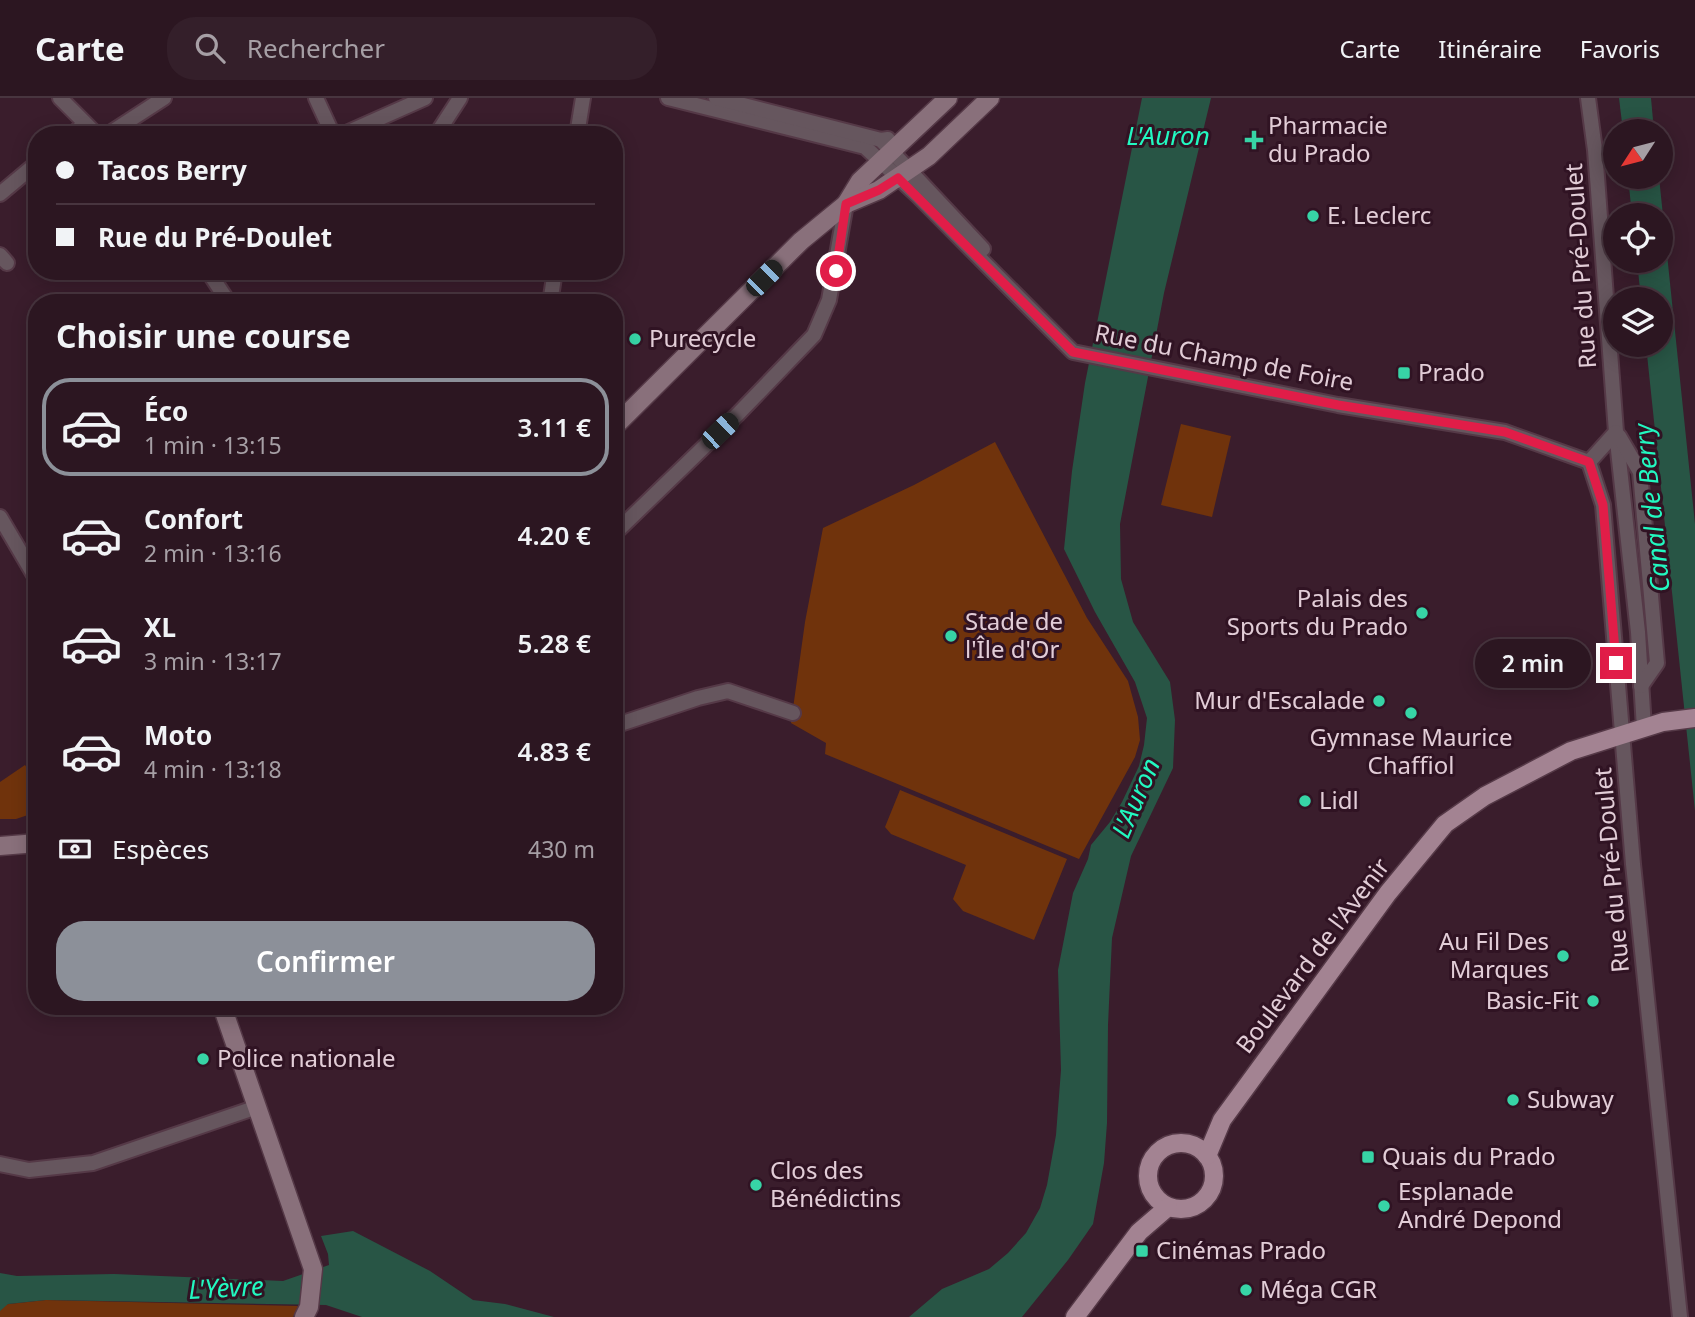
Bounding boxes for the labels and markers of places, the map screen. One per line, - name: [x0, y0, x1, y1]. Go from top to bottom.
- place label: Pharmacie du Prado: [1268, 108, 1388, 169]
- marker: Pharmacie du Prado: [1246, 132, 1262, 148]
- place label: E. Leclerc: [1327, 198, 1431, 231]
- marker: E. Leclerc: [1305, 208, 1321, 224]
- place label: Purecycle: [649, 321, 756, 354]
- marker: Purecycle: [627, 331, 643, 347]
- place label: Prado: [1418, 355, 1485, 388]
- marker: Prado: [1396, 365, 1412, 381]
- place label: Palais des Sports du Prado: [1227, 581, 1408, 642]
- place label: Stade de l'Île d'Or: [965, 604, 1063, 665]
- marker: Palais des Sports du Prado: [1414, 605, 1430, 621]
- marker: Stade de l'Île d'Or: [943, 628, 959, 644]
- place label: Mur d'Escalade: [1194, 683, 1365, 716]
- marker: Mur d'Escalade: [1371, 693, 1387, 709]
- marker: Gymnase Maurice Chaffiol: [1403, 705, 1419, 721]
- place label: Gymnase Maurice Chaffiol: [1310, 720, 1512, 781]
- place label: Lidl: [1319, 783, 1359, 816]
- marker: Lidl: [1297, 793, 1313, 809]
- place label: Au Fil Des Marques: [1439, 924, 1549, 985]
- marker: Au Fil Des Marques: [1555, 948, 1571, 964]
- place label: Basic-Fit: [1486, 983, 1579, 1016]
- marker: Basic-Fit: [1585, 993, 1601, 1009]
- place label: Police nationale: [217, 1041, 395, 1074]
- marker: Police nationale: [195, 1051, 211, 1067]
- place label: Subway: [1527, 1082, 1615, 1115]
- marker: Subway: [1505, 1092, 1521, 1108]
- place label: Quais du Prado: [1382, 1139, 1556, 1172]
- marker: Quais du Prado: [1360, 1149, 1376, 1165]
- place label: Clos des Bénédictins: [770, 1153, 901, 1214]
- place label: Esplanade André Depond: [1398, 1174, 1562, 1235]
- marker: Clos des Bénédictins: [748, 1177, 764, 1193]
- marker: Esplanade André Depond: [1376, 1198, 1392, 1214]
- place label: Cinémas Prado: [1156, 1233, 1326, 1266]
- marker: Cinémas Prado: [1134, 1243, 1150, 1259]
- place label: Méga CGR: [1260, 1272, 1377, 1305]
- marker: Méga CGR: [1238, 1282, 1254, 1298]

